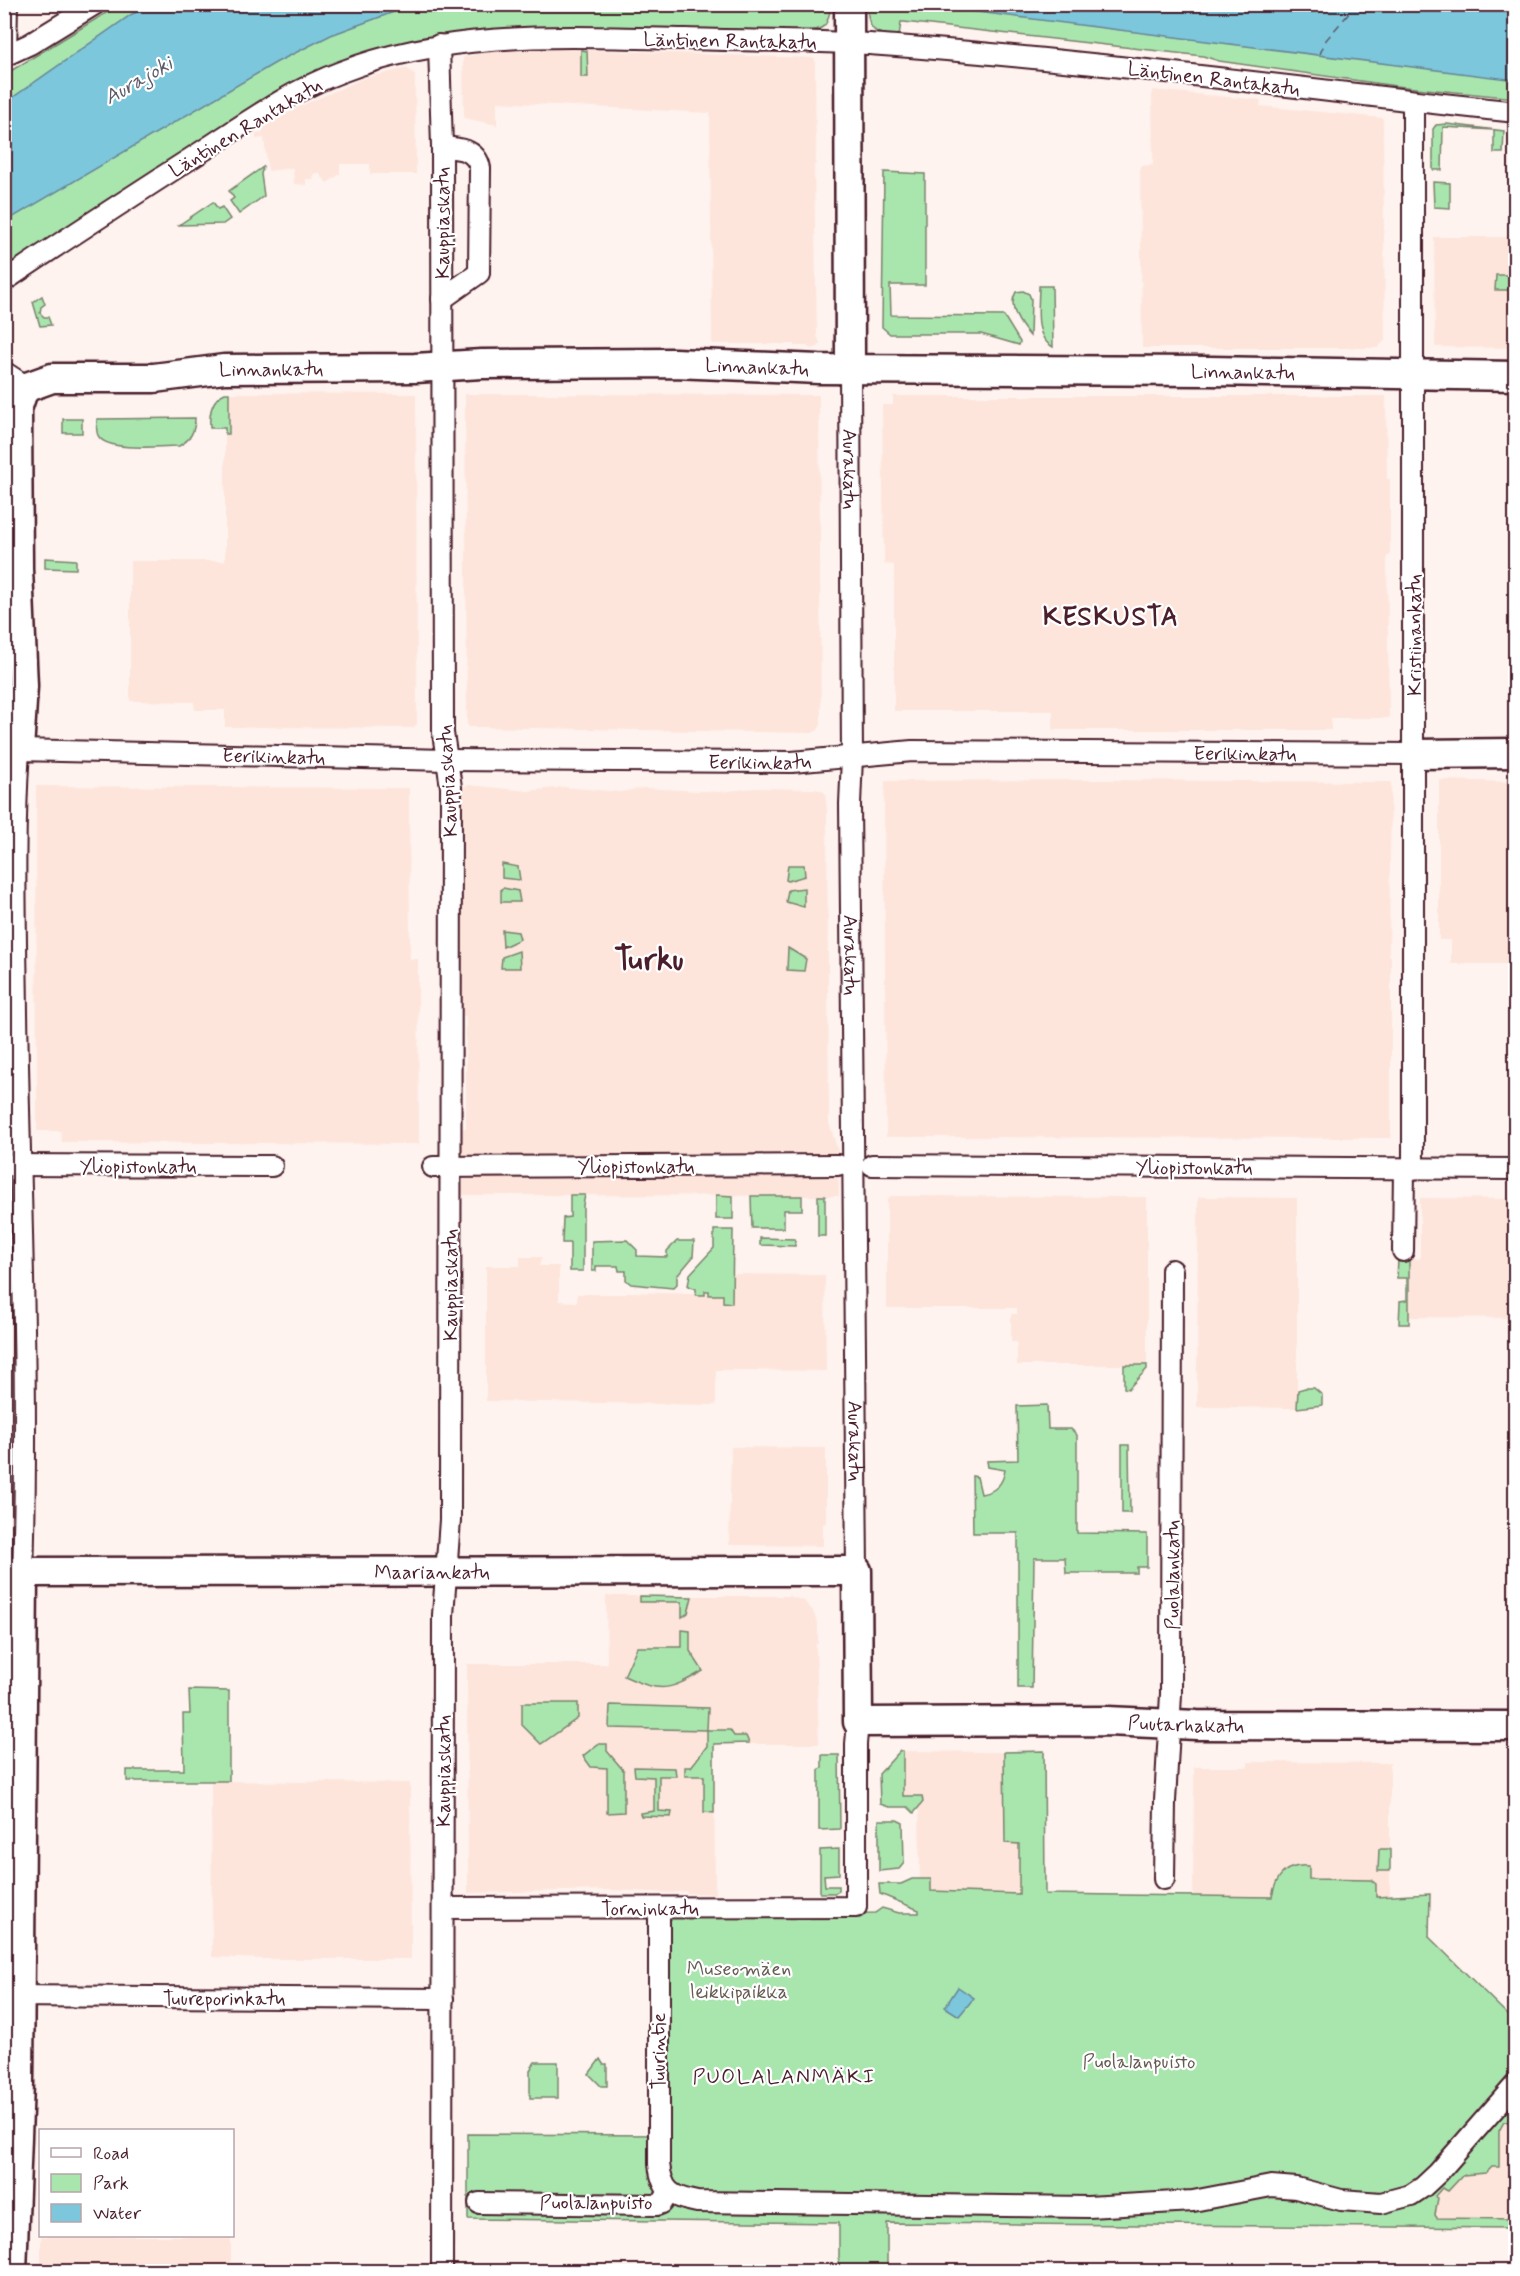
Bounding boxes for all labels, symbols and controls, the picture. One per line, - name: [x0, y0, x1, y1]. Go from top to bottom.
- street label: Läntinen Rantakatu: [643, 26, 817, 57]
- water label: Aurajoki: [99, 49, 180, 112]
- street label: Läntinen Rantakatu: [1126, 56, 1302, 103]
- street label: Läntinen Rantakatu: [164, 72, 327, 185]
- street label: Kauppiaskatu: [430, 167, 457, 279]
- street label: Linnankatu: [704, 352, 810, 384]
- street label: Linnankatu: [219, 356, 323, 384]
- street label: Linnankatu: [1191, 359, 1295, 387]
- street label: Aurakatu: [835, 429, 863, 509]
- street label: Kristiinankatu: [1402, 574, 1429, 696]
- district label: KESKUSTA: [1043, 601, 1179, 635]
- street label: Kauppiaskatu: [432, 724, 465, 838]
- street label: Eerikinkatu: [1194, 741, 1297, 768]
- street label: Eerikinkatu: [222, 743, 326, 772]
- street label: Eerikinkatu: [708, 748, 812, 777]
- street label: Aurakatu: [836, 915, 864, 995]
- district label: Turku: [614, 939, 684, 981]
- street label: Yliopistonkatu: [79, 1154, 197, 1181]
- street label: Yliopistonkatu: [577, 1154, 695, 1181]
- street label: Yliopistonkatu: [1135, 1155, 1253, 1182]
- street label: Kauppiaskatu: [438, 1229, 465, 1341]
- street label: Aurakatu: [840, 1401, 868, 1481]
- street label: Puolalankatu: [1160, 1520, 1187, 1630]
- street label: Maariankatu: [374, 1559, 490, 1587]
- street label: Puutarhakatu: [1127, 1710, 1244, 1740]
- street label: Kauppiaskatu: [431, 1715, 458, 1827]
- street label: Torninkatu: [601, 1896, 699, 1923]
- park label: Museomäen leikkipaikka: [687, 1956, 791, 2006]
- street label: Tuureporinkatu: [163, 1986, 285, 2013]
- street label: Tuurintie: [646, 2012, 673, 2089]
- park label: Puolalanpuisto: [1082, 2049, 1196, 2076]
- district label: PUOLALANMÄKI: [692, 2063, 876, 2091]
- legend: [39, 2129, 234, 2237]
- text: Road: [93, 2142, 129, 2166]
- text: Park: [93, 2172, 129, 2196]
- street label: Puolalanpuisto: [539, 2190, 653, 2217]
- text: Water: [93, 2202, 142, 2226]

